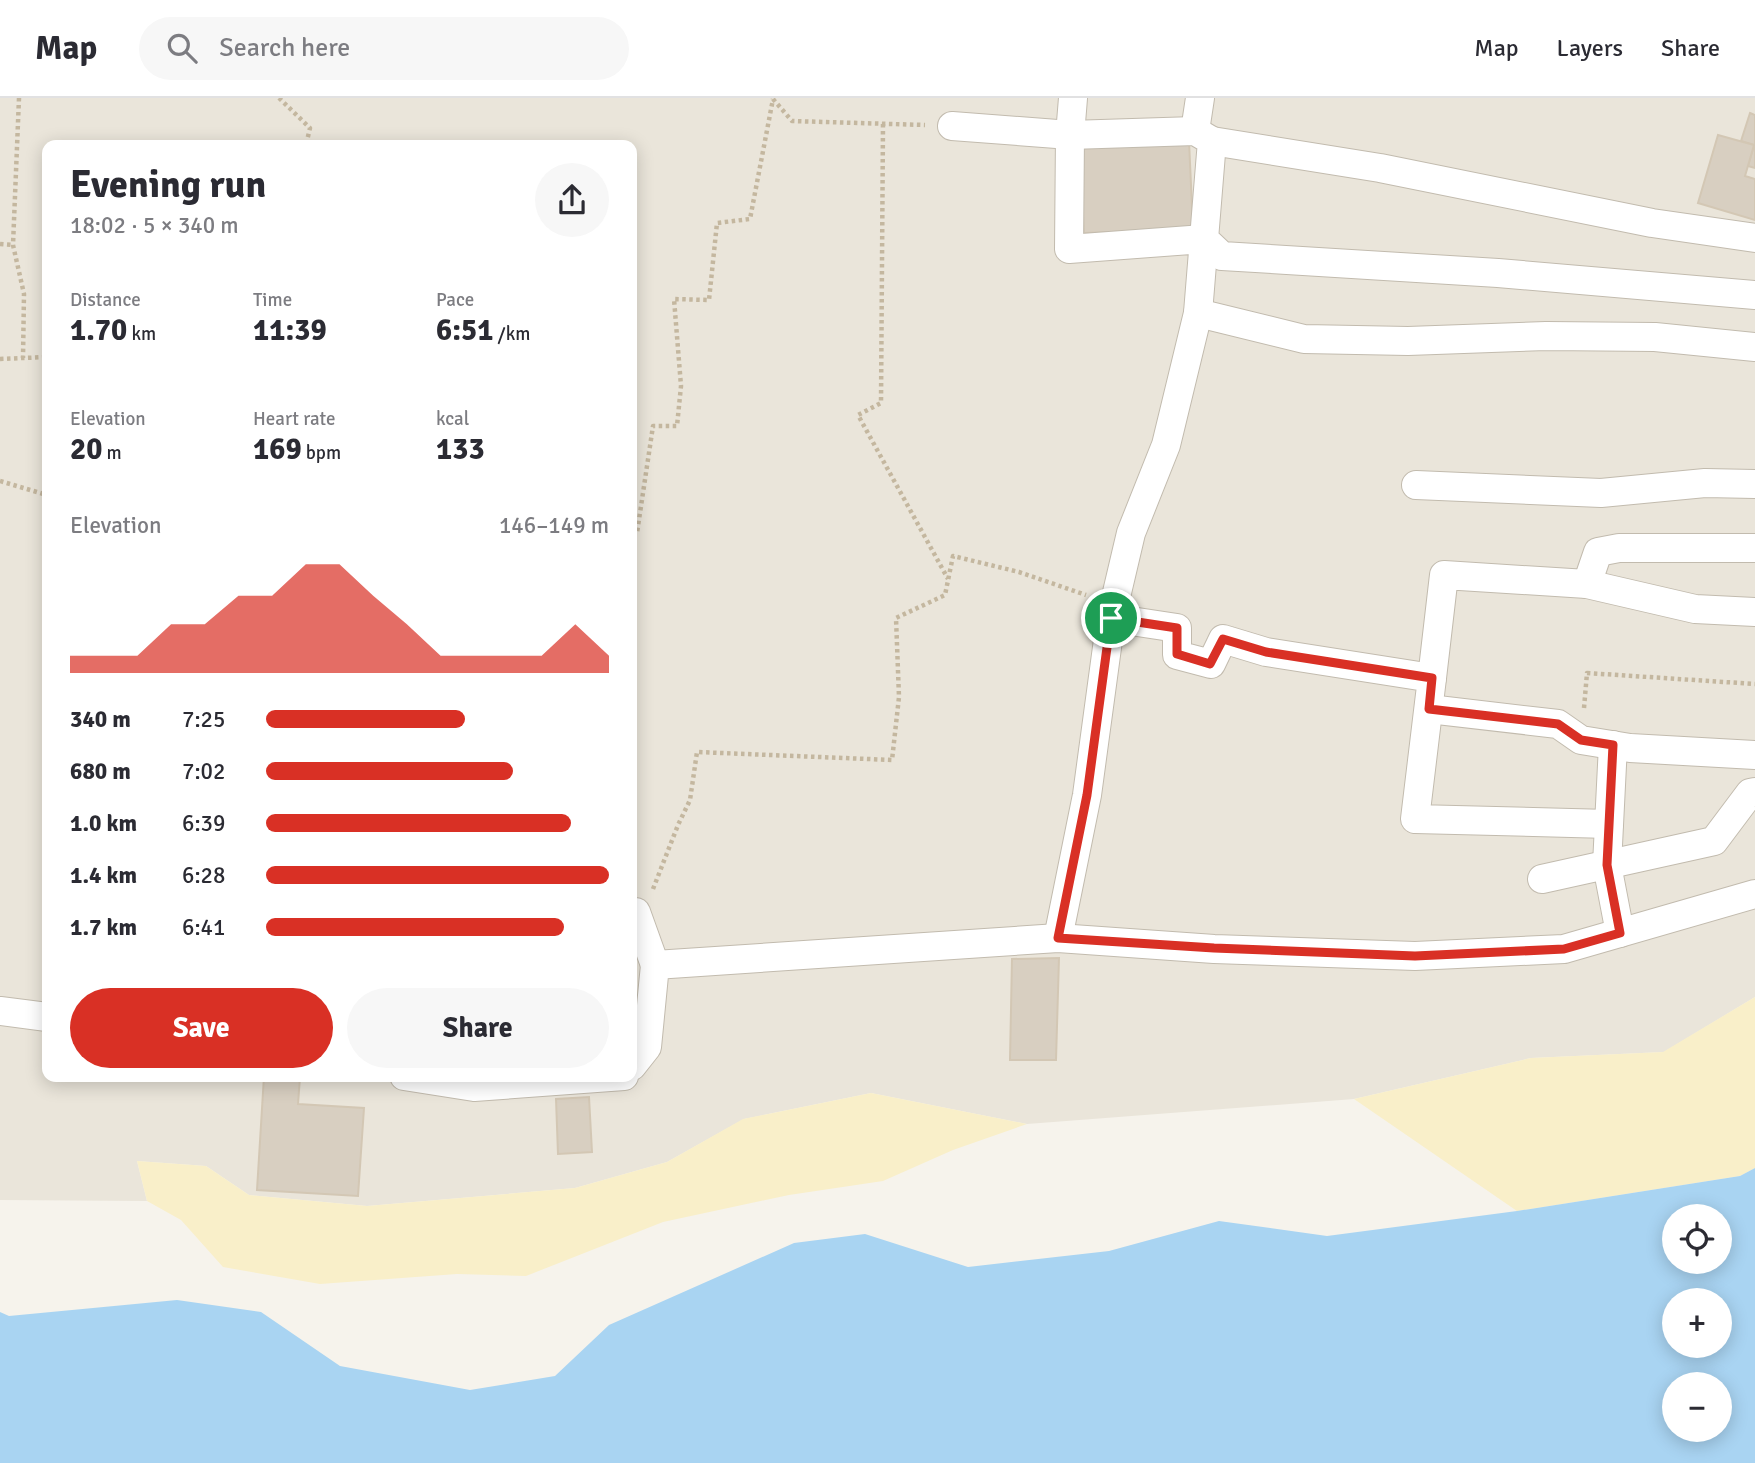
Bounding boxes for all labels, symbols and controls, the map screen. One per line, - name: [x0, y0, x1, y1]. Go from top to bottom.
- search box: [139, 17, 629, 80]
- text: Map: [35, 28, 97, 69]
- icon: search: [163, 29, 201, 67]
- text: Search here: [219, 32, 350, 64]
- text: Map: [1474, 33, 1519, 63]
- text: Layers: [1557, 33, 1623, 63]
- text: Share: [1661, 33, 1720, 63]
- text: Evening run: [70, 161, 266, 208]
- button: share: [535, 163, 609, 237]
- text: 18:02 · 5 × 340 m: [70, 211, 239, 240]
- text: Distance: [70, 288, 141, 312]
- text: Time: [253, 288, 292, 312]
- text: Pace: [436, 288, 474, 312]
- text: 1.70: [70, 312, 127, 349]
- text: 11:39: [253, 312, 327, 349]
- text: 6:51: [436, 312, 493, 349]
- text: km: [127, 322, 156, 346]
- text: /km: [493, 322, 530, 346]
- text: Elevation: [70, 407, 146, 431]
- text: Heart rate: [253, 407, 335, 431]
- text: kcal: [436, 407, 469, 431]
- text: 20: [70, 431, 102, 468]
- text: 169: [253, 431, 302, 468]
- text: 133: [436, 431, 485, 468]
- text: m: [102, 441, 122, 465]
- text: bpm: [302, 441, 341, 465]
- text: Elevation: [70, 511, 162, 540]
- text: 146–149 m: [499, 511, 609, 540]
- pin: [1081, 588, 1141, 648]
- icon: arrive: [1092, 599, 1130, 637]
- text: 340 m: [70, 705, 131, 734]
- text: 7:25: [182, 705, 225, 734]
- text: 680 m: [70, 757, 131, 786]
- text: 7:02: [182, 757, 225, 786]
- text: 1.0 km: [70, 809, 137, 838]
- text: 6:39: [182, 809, 225, 838]
- text: 1.4 km: [70, 861, 137, 890]
- text: 6:28: [182, 861, 225, 890]
- text: 1.7 km: [70, 913, 137, 942]
- text: 6:41: [182, 913, 225, 942]
- button: Save: [70, 988, 333, 1068]
- button: Share: [347, 988, 609, 1068]
- map controls: [1662, 1204, 1732, 1442]
- button: locate: [1662, 1204, 1732, 1274]
- button: +: [1662, 1288, 1732, 1358]
- button: −: [1662, 1372, 1732, 1442]

